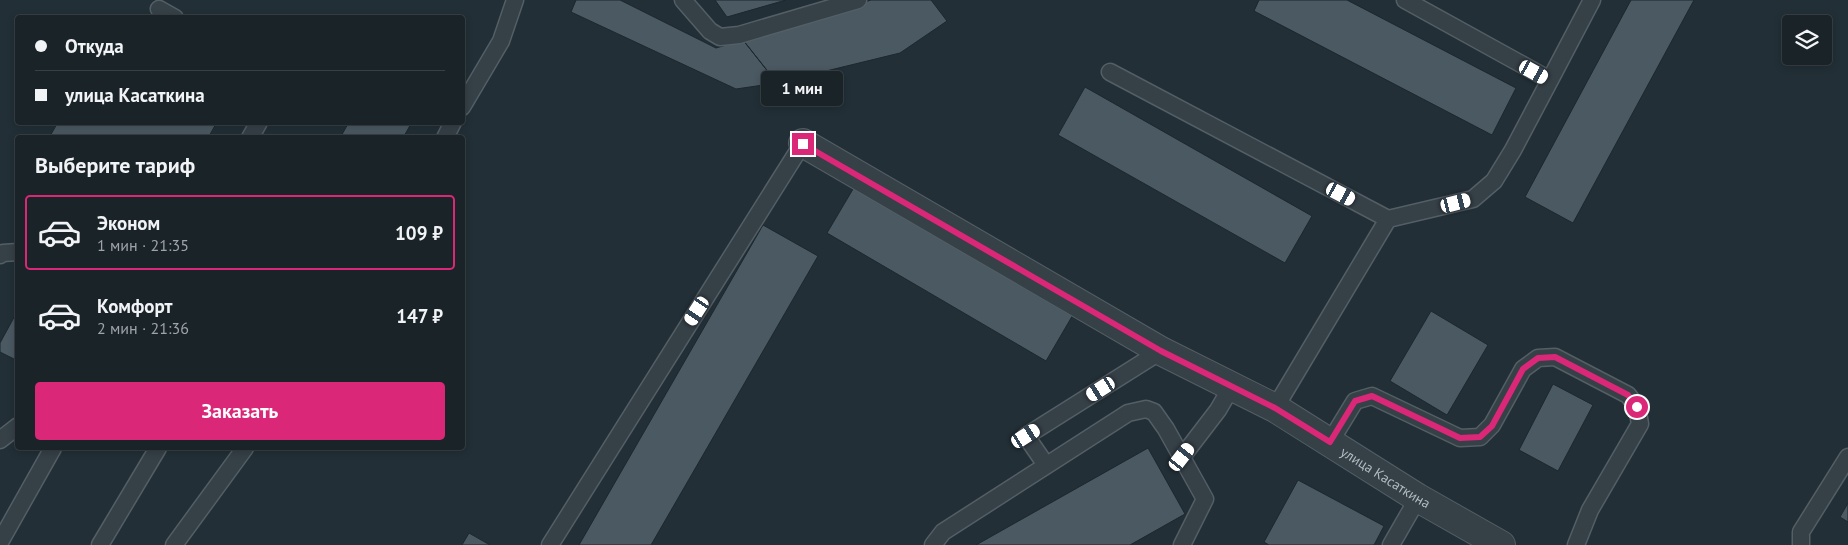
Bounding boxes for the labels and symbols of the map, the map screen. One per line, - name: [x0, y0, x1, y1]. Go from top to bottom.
- car: [1517, 58, 1550, 86]
- callout: 1 мин: [762, 72, 844, 106]
- route end: [792, 133, 814, 155]
- car: [1324, 180, 1357, 208]
- car: [1439, 192, 1472, 214]
- car: [682, 294, 711, 328]
- car: [1084, 375, 1117, 403]
- route start: [1626, 396, 1648, 418]
- car: [1009, 422, 1042, 450]
- car: [1166, 441, 1197, 473]
- street label: улица Касаткина: [1337, 443, 1434, 512]

